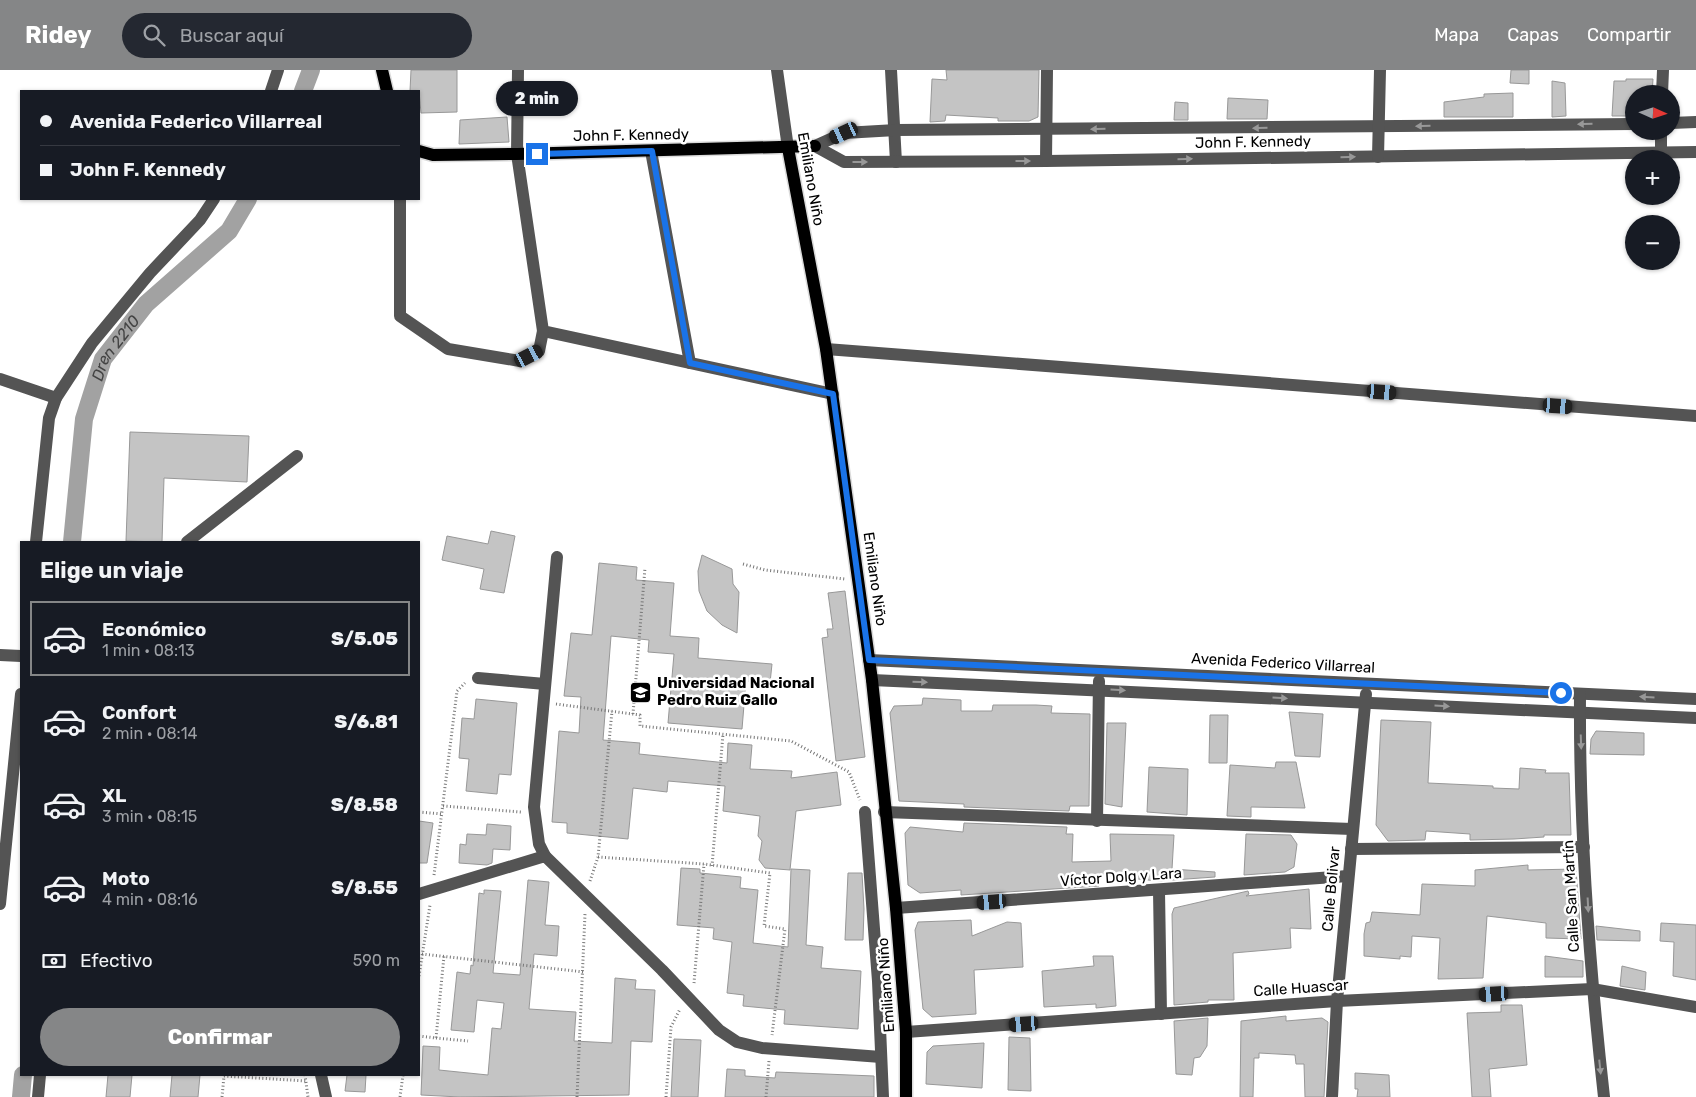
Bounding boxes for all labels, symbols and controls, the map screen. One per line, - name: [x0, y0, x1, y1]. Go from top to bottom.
- search box: [122, 13, 472, 58]
- text: Ridey: [25, 21, 92, 49]
- icon: search: [140, 21, 168, 49]
- text: Buscar aquí: [180, 24, 284, 47]
- text: Mapa: [1434, 24, 1479, 46]
- text: Capas: [1507, 24, 1559, 46]
- text: Compartir: [1587, 24, 1671, 46]
- callout: 2 min: [496, 82, 578, 116]
- north arrow: [1625, 85, 1680, 140]
- map controls: [1625, 85, 1680, 270]
- text: 2 min: [515, 89, 559, 108]
- text: Avenida Federico Villarreal: [70, 110, 322, 133]
- car: [827, 120, 860, 146]
- one-way arrow: [1577, 120, 1593, 128]
- one-way arrow: [1414, 122, 1430, 130]
- one-way arrow: [1252, 124, 1268, 132]
- street label: John F. Kennedy: [573, 125, 689, 145]
- one-way arrow: [1089, 125, 1105, 133]
- street label: Emiliano Niño: [794, 131, 828, 227]
- street label: John F. Kennedy: [1195, 132, 1311, 152]
- route end: [526, 143, 548, 165]
- button: +: [1625, 150, 1680, 205]
- one-way arrow: [1340, 153, 1356, 161]
- one-way arrow: [1177, 155, 1193, 163]
- one-way arrow: [1015, 157, 1031, 165]
- text: John F. Kennedy: [70, 158, 226, 181]
- one-way arrow: [852, 158, 868, 166]
- button: −: [1625, 215, 1680, 270]
- water label: Dren 2210: [87, 311, 143, 383]
- car: [512, 343, 545, 369]
- car: [1366, 383, 1397, 401]
- car: [1542, 397, 1573, 415]
- street label: Emiliano Niño: [859, 531, 891, 627]
- text: Elige un viaje: [40, 557, 184, 584]
- icon: car: [42, 616, 87, 661]
- text: Económico: [102, 618, 206, 641]
- text: S/5.05: [331, 627, 398, 650]
- text: 1 min · 08:13: [102, 641, 195, 660]
- street label: Avenida Federico Villarreal: [1191, 649, 1375, 677]
- place label: Universidad Nacional Pedro Ruiz Gallo: [657, 674, 814, 709]
- one-way arrow: [913, 678, 929, 686]
- school or university icon: Universidad Nacional Pedro Ruiz Gallo: [629, 680, 653, 704]
- route start: [1550, 682, 1572, 704]
- one-way arrow: [1110, 687, 1126, 695]
- one-way arrow: [1639, 692, 1655, 700]
- one-way arrow: [1272, 694, 1288, 702]
- icon: car: [42, 699, 87, 744]
- text: Confort: [102, 701, 176, 724]
- one-way arrow: [1435, 702, 1451, 710]
- text: S/6.81: [334, 710, 398, 733]
- text: 2 min · 08:14: [102, 724, 197, 743]
- one-way arrow: [1577, 735, 1585, 751]
- icon: car: [42, 782, 87, 827]
- text: XL: [102, 784, 126, 807]
- text: S/8.58: [331, 793, 398, 816]
- text: 3 min · 08:15: [102, 807, 197, 826]
- street label: Calle San Martín: [1559, 839, 1583, 953]
- street label: Calle Bolivar: [1318, 845, 1344, 932]
- street label: Víctor Dolg y Lara: [1059, 864, 1183, 890]
- icon: car: [42, 865, 87, 910]
- text: Moto: [102, 867, 150, 890]
- text: S/8.55: [331, 876, 398, 899]
- text: 4 min · 08:16: [102, 890, 198, 909]
- car: [976, 893, 1007, 911]
- one-way arrow: [1584, 897, 1592, 913]
- street label: Emiliano Niño: [874, 937, 898, 1033]
- icon: cash: [40, 947, 68, 975]
- text: Efectivo: [80, 949, 153, 972]
- text: 590 m: [353, 951, 400, 970]
- street label: Calle Huascar: [1253, 976, 1350, 1000]
- car: [1478, 986, 1509, 1002]
- button: Confirmar: [40, 1008, 400, 1066]
- car: [1008, 1015, 1039, 1033]
- one-way arrow: [1596, 1059, 1604, 1075]

